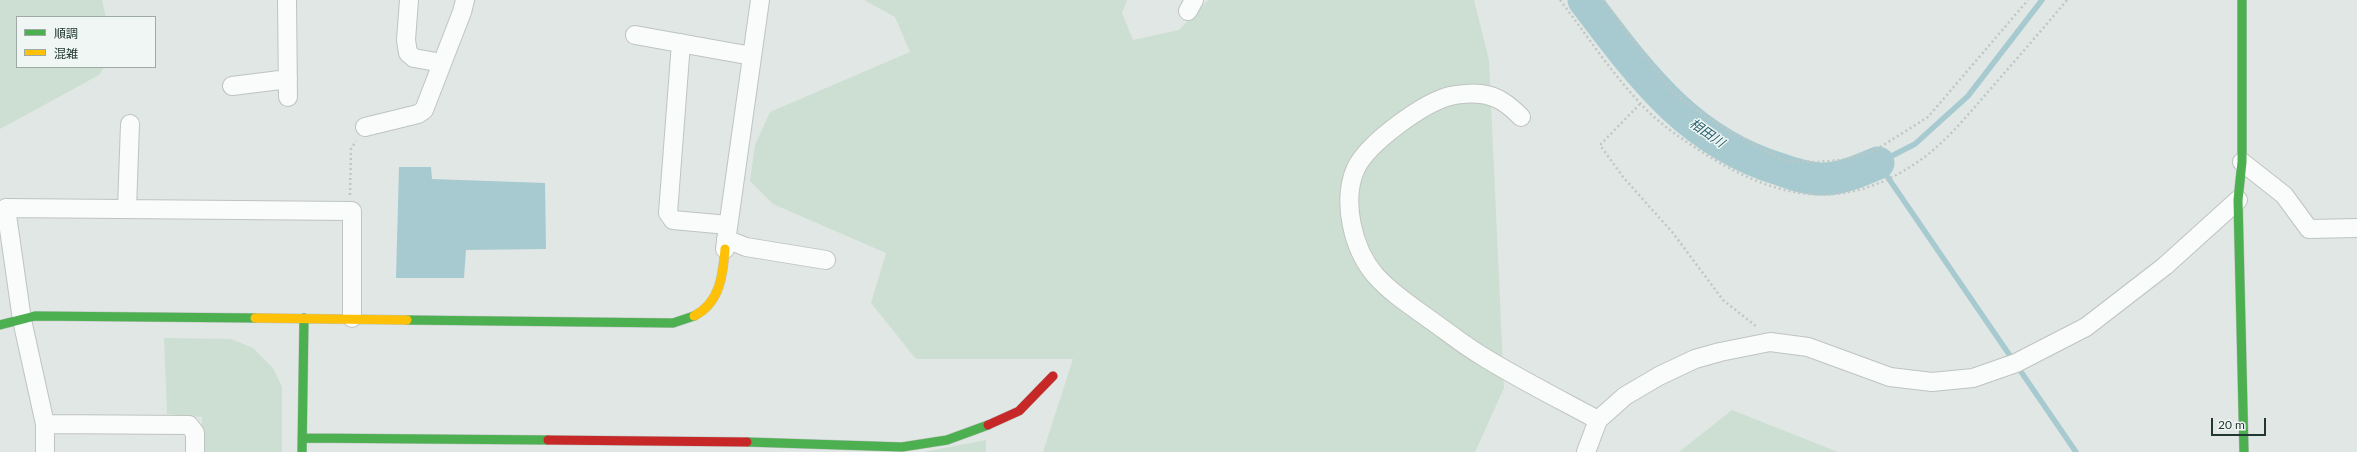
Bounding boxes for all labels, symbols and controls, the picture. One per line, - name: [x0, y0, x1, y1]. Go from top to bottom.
- legend: [16, 16, 156, 68]
- text: 順調: [54, 26, 78, 41]
- text: 混雑: [54, 46, 78, 61]
- water label: 相田川: [1687, 115, 1727, 151]
- scale bar: [2213, 410, 2268, 436]
- text: 20 m: [2218, 417, 2245, 432]

